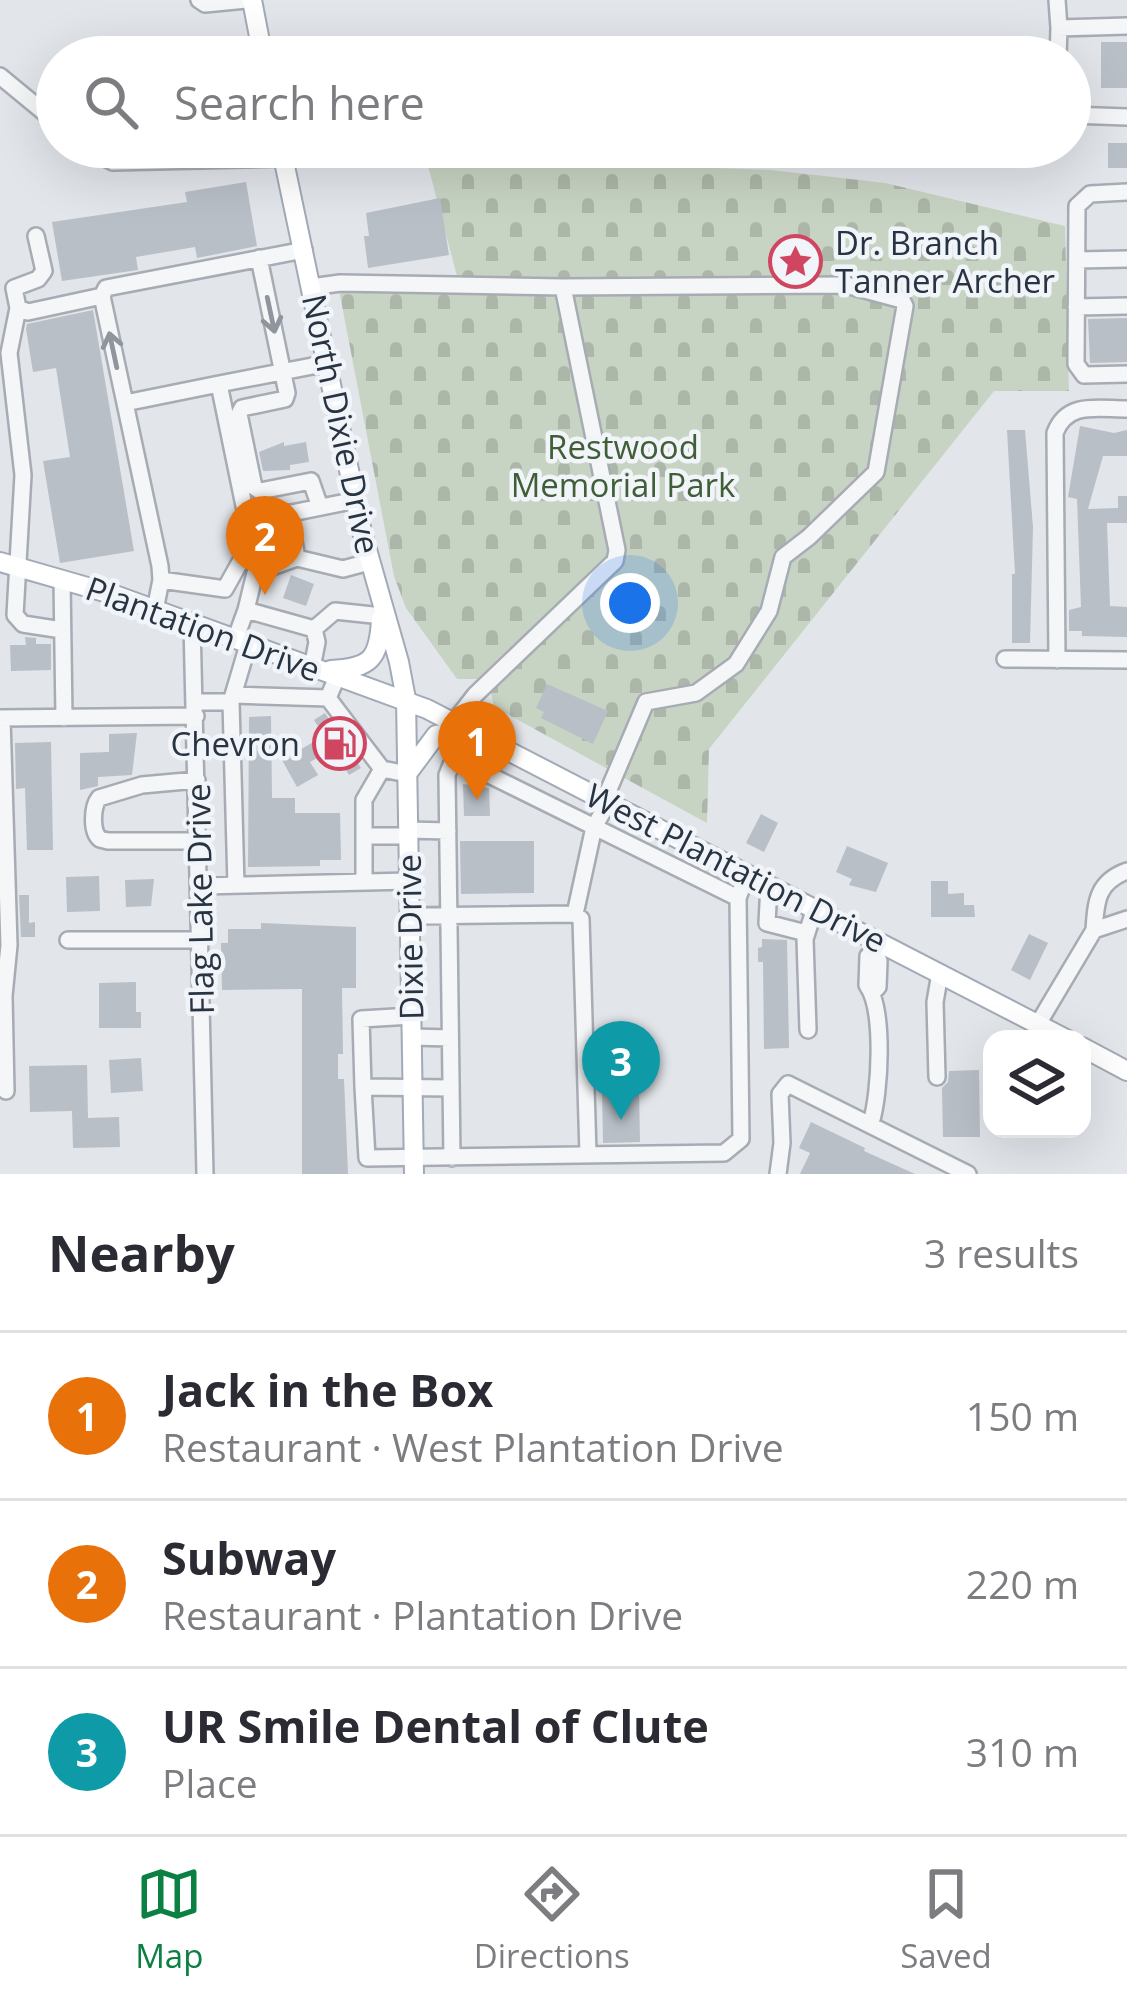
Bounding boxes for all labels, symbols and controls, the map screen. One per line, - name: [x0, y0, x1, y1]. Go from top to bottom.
- search box: [36, 36, 1091, 168]
- icon: search: [78, 69, 144, 135]
- text: Search here: [174, 72, 425, 133]
- place label: Dr. Branch Tanner Archer: [835, 220, 1055, 303]
- place icon: Dr. Branch Tanner Archer: [768, 234, 824, 290]
- street label: North Dixie Drive: [292, 290, 391, 558]
- one-way arrow: [260, 295, 283, 333]
- one-way arrow: [101, 331, 124, 369]
- park label: Restwood Memorial Park: [511, 424, 736, 507]
- pin: 2: [226, 496, 304, 595]
- street label: Plantation Drive: [80, 565, 327, 692]
- your location: [600, 573, 660, 633]
- pin: 1: [438, 701, 516, 800]
- fuel station icon: Chevron: [311, 716, 367, 772]
- place label: Chevron: [170, 721, 300, 766]
- street label: West Plantation Drive: [578, 772, 894, 963]
- street label: Flag Lake Drive: [175, 783, 224, 1015]
- street label: Dixie Drive: [386, 854, 433, 1020]
- pin: 3: [582, 1021, 660, 1120]
- map controls: [983, 1030, 1091, 1138]
- button: layers: [983, 1030, 1091, 1138]
- text: Nearby: [48, 1217, 235, 1287]
- text: 3 results: [924, 1226, 1079, 1279]
- text: Jack in the Box: [162, 1359, 493, 1420]
- text: 1: [76, 1389, 98, 1442]
- text: 150 m: [966, 1389, 1079, 1442]
- text: Restaurant · West Plantation Drive: [162, 1420, 784, 1473]
- text: Subway: [162, 1527, 336, 1588]
- text: 2: [76, 1557, 98, 1610]
- text: 220 m: [966, 1557, 1079, 1610]
- text: Restaurant · Plantation Drive: [162, 1588, 683, 1641]
- text: UR Smile Dental of Clute: [162, 1695, 709, 1756]
- text: 3: [76, 1725, 98, 1778]
- text: 310 m: [966, 1725, 1079, 1778]
- text: Place: [162, 1756, 258, 1809]
- tab: Map: [135, 1861, 203, 1978]
- tab: Directions: [474, 1861, 630, 1978]
- tab: Saved: [900, 1861, 992, 1978]

